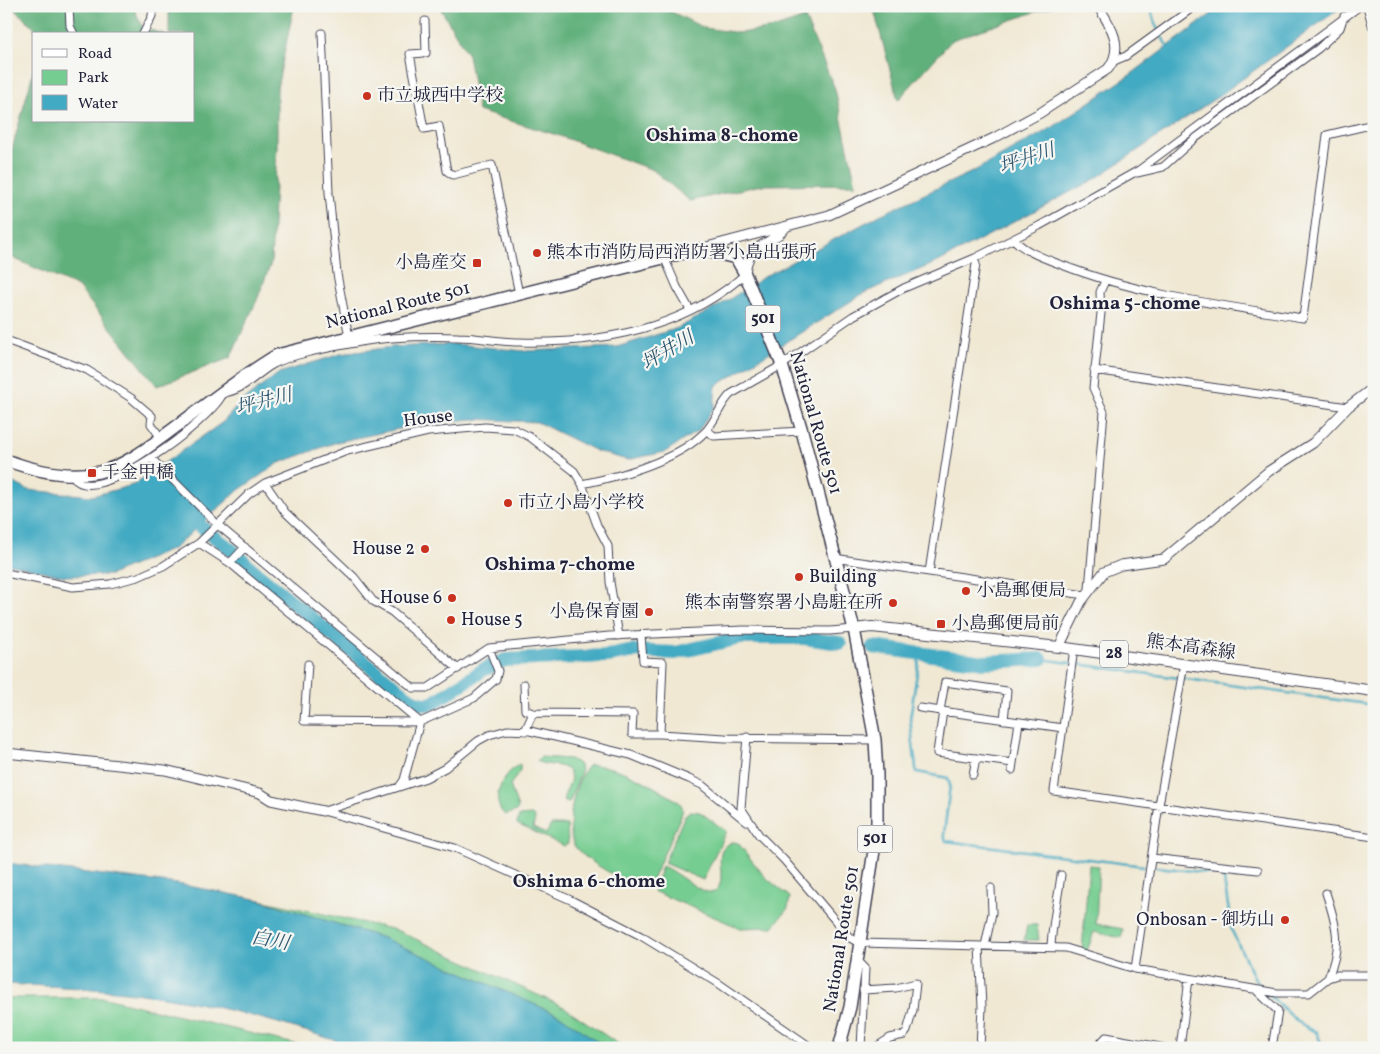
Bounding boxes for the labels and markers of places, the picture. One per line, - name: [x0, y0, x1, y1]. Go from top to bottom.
- place label: 市立城西中学校: [377, 84, 503, 109]
- marker: 市立城西中学校: [361, 90, 373, 102]
- place label: 熊本市消防局西消防署小島出張所: [547, 241, 817, 266]
- marker: 熊本市消防局西消防署小島出張所: [531, 247, 543, 259]
- place label: 小島産交: [395, 251, 467, 276]
- marker: 小島産交: [471, 257, 483, 269]
- place label: 千金甲橋: [102, 461, 174, 486]
- marker: 千金甲橋: [86, 467, 98, 479]
- place label: 市立小島小学校: [518, 491, 644, 516]
- marker: 市立小島小学校: [502, 497, 514, 509]
- place label: House 2: [352, 537, 415, 562]
- marker: House 2: [419, 543, 431, 555]
- place label: Building: [809, 565, 877, 590]
- marker: Building: [793, 571, 805, 583]
- place label: 小島郵便局: [976, 579, 1066, 604]
- marker: 小島郵便局: [960, 585, 972, 597]
- place label: House 6: [380, 586, 442, 611]
- place label: 熊本南警察署小島駐在所: [685, 591, 883, 616]
- marker: House 6: [446, 592, 458, 604]
- marker: 熊本南警察署小島駐在所: [887, 597, 899, 609]
- place label: 小島保育園: [549, 600, 639, 625]
- marker: 小島保育園: [643, 606, 655, 618]
- place label: House 5: [461, 608, 523, 633]
- place label: 小島郵便局前: [951, 612, 1059, 637]
- marker: House 5: [445, 614, 457, 626]
- marker: 小島郵便局前: [935, 618, 947, 630]
- place label: Onbosan - 御坊山: [1136, 908, 1275, 933]
- marker: Onbosan - 御坊山: [1279, 914, 1291, 926]

